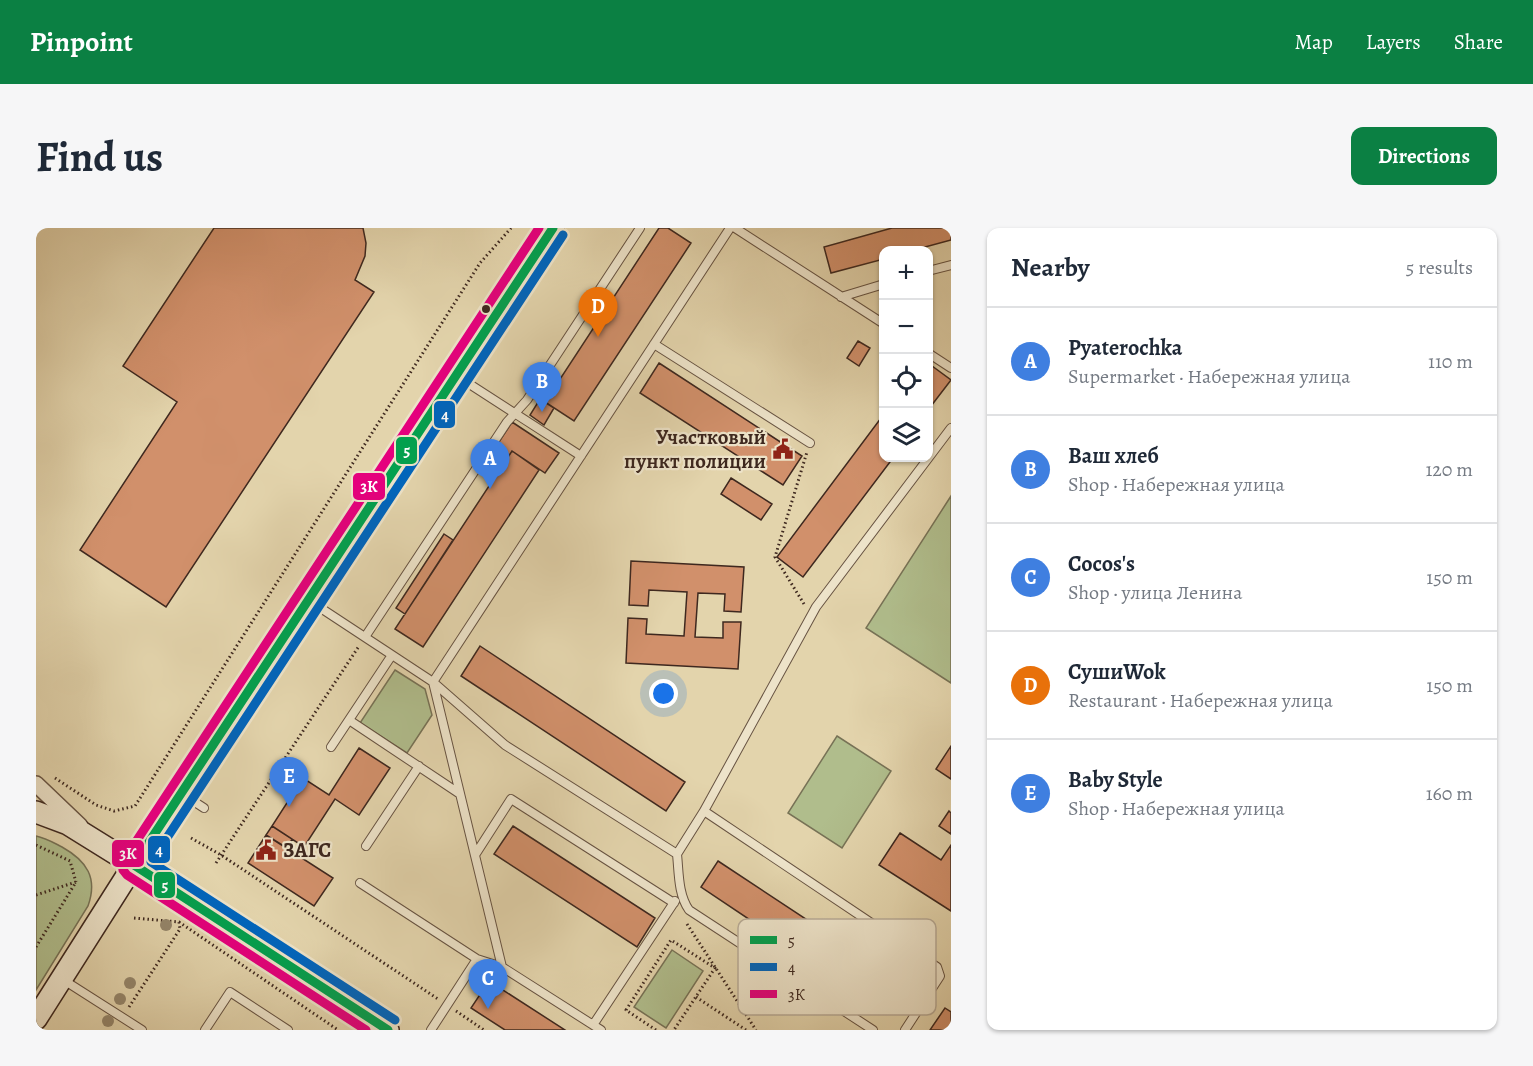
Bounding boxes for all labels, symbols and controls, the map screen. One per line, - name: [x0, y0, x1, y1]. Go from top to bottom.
- text: Pinpoint: [30, 23, 133, 61]
- text: Map: [1294, 28, 1333, 56]
- text: Layers: [1366, 28, 1421, 56]
- text: Share: [1454, 28, 1503, 56]
- button: Directions: [1351, 127, 1497, 185]
- text: Find us: [36, 128, 163, 185]
- map controls: [879, 246, 933, 462]
- button: +: [879, 246, 933, 300]
- text: Nearby: [1011, 250, 1090, 285]
- text: 5 results: [1406, 254, 1473, 281]
- pin: D: [578, 288, 618, 337]
- button: −: [879, 300, 933, 354]
- unlabelled marker: [480, 303, 492, 315]
- text: Pyaterochka: [1068, 333, 1182, 363]
- text: A: [1024, 348, 1037, 375]
- text: 110 m: [1428, 348, 1473, 375]
- button: locate: [879, 354, 933, 408]
- pin: B: [522, 362, 562, 412]
- text: Supermarket · Набережная улица: [1068, 363, 1351, 390]
- line badge: 4: [433, 400, 456, 429]
- text: 4: [441, 405, 449, 427]
- button: layers: [879, 408, 933, 462]
- place label: Участковый пункт полиции: [624, 423, 766, 475]
- line badge: 5: [395, 436, 418, 465]
- public building icon: Участковый пункт полиции: [771, 437, 795, 461]
- text: 5: [404, 440, 411, 462]
- pin: A: [470, 440, 510, 489]
- text: Ваш хлеб: [1068, 441, 1159, 471]
- text: B: [1024, 456, 1037, 483]
- text: 120 m: [1425, 456, 1473, 483]
- text: Shop · Набережная улица: [1068, 471, 1285, 498]
- line badge: 3К: [352, 472, 386, 501]
- text: 3К: [360, 476, 378, 498]
- text: Cocos's: [1068, 549, 1135, 579]
- text: C: [1024, 564, 1037, 591]
- text: 150 m: [1426, 564, 1473, 591]
- text: Shop · улица Ленина: [1068, 579, 1242, 606]
- text: СушиWok: [1068, 657, 1166, 687]
- text: D: [1024, 672, 1037, 699]
- text: 150 m: [1426, 672, 1473, 699]
- your location: [649, 679, 678, 708]
- text: Restaurant · Набережная улица: [1068, 687, 1333, 714]
- pin: E: [270, 758, 308, 807]
- text: Baby Style: [1068, 765, 1163, 795]
- text: E: [1025, 780, 1036, 807]
- text: 160 m: [1426, 780, 1473, 807]
- text: Shop · Набережная улица: [1068, 795, 1285, 822]
- line badge: 4: [147, 835, 171, 864]
- place label: ЗАГС: [283, 836, 331, 864]
- public building icon: ЗАГС: [254, 838, 278, 862]
- line badge: 3К: [111, 839, 145, 868]
- text: 4: [155, 840, 163, 862]
- text: 3К: [119, 843, 137, 865]
- line badge: 5: [153, 871, 176, 899]
- text: 5: [162, 875, 169, 897]
- legend: [738, 919, 936, 1015]
- text: 5: [788, 930, 795, 952]
- text: 4: [788, 957, 795, 979]
- pin: C: [468, 960, 508, 1009]
- text: 3К: [788, 984, 806, 1006]

